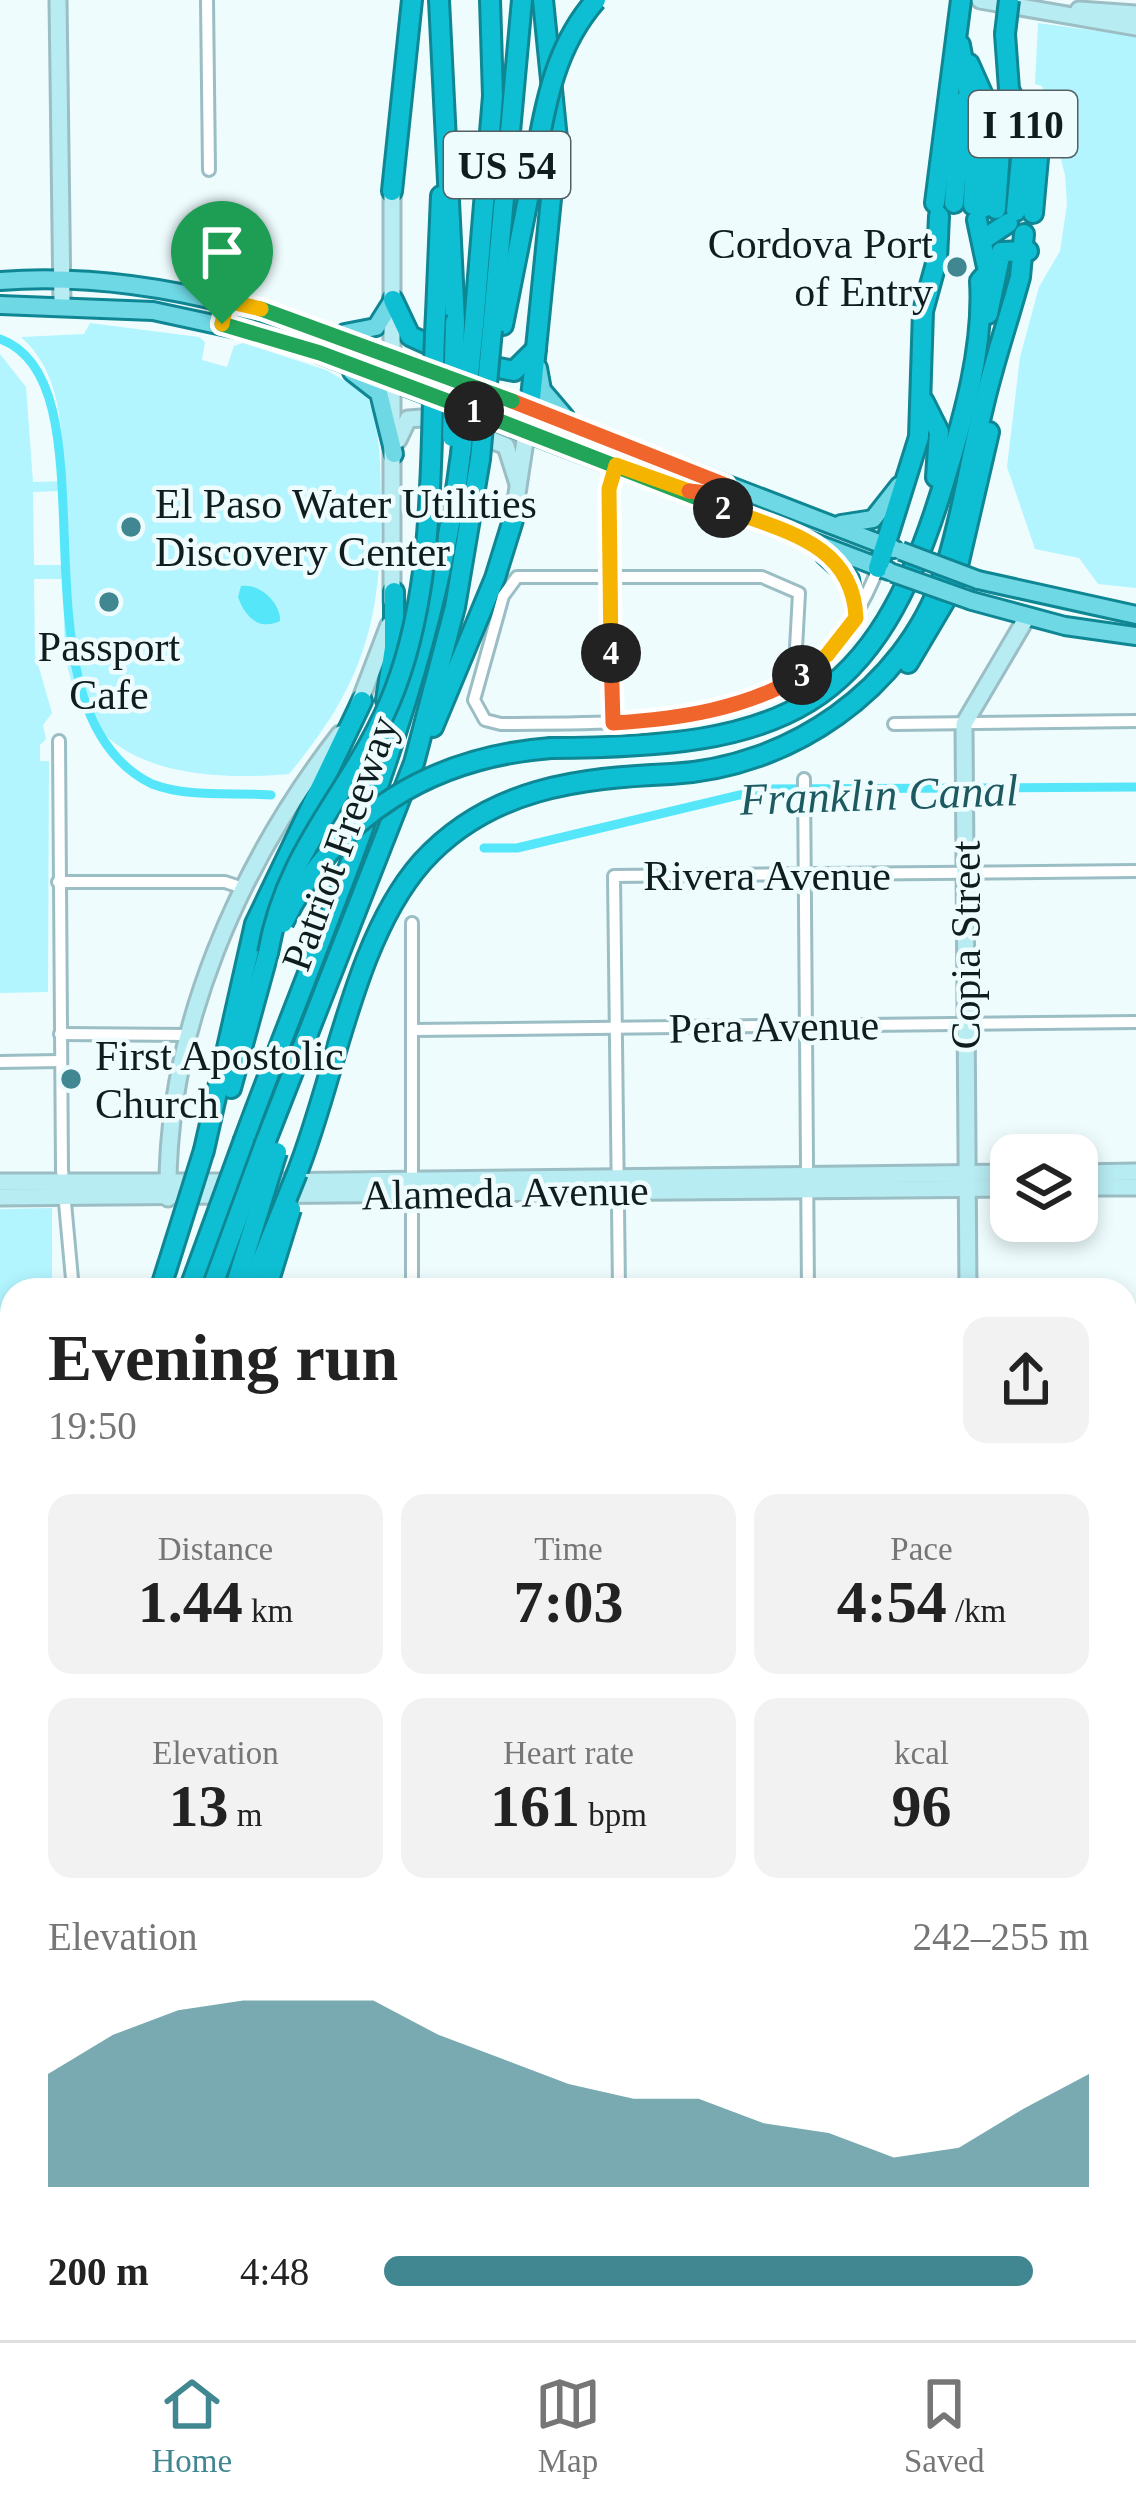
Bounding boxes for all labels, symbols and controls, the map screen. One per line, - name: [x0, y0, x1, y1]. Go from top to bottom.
- road number: I 110: [969, 91, 1077, 157]
- road number: US 54: [444, 132, 570, 198]
- pin: [171, 201, 273, 324]
- icon: arrive: [189, 219, 255, 285]
- place label: Cordova Port of Entry: [708, 221, 933, 315]
- marker: Cordova Port of Entry: [944, 254, 970, 280]
- pin: 1: [444, 381, 504, 441]
- text: 1: [466, 393, 482, 429]
- pin: 2: [693, 478, 753, 538]
- place label: El Paso Water Utilities Discovery Center: [155, 481, 537, 575]
- text: 2: [715, 490, 731, 526]
- marker: El Paso Water Utilities Discovery Center: [118, 514, 144, 540]
- marker: Passport Cafe: [96, 589, 122, 615]
- pin: 4: [581, 623, 641, 683]
- place label: Passport Cafe: [38, 624, 180, 718]
- text: 4: [603, 635, 619, 671]
- pin: 3: [772, 645, 832, 705]
- text: 3: [794, 657, 810, 693]
- street label: Patriot Freeway: [273, 710, 407, 977]
- water label: Franklin Canal: [738, 765, 1019, 825]
- street label: Copia Street: [943, 840, 989, 1049]
- street label: Rivera Avenue: [643, 853, 891, 899]
- street label: Pera Avenue: [668, 1002, 880, 1052]
- place label: First Apostolic Church: [95, 1033, 344, 1127]
- marker: First Apostolic Church: [58, 1066, 84, 1092]
- map controls: [990, 1134, 1098, 1242]
- button: layers: [990, 1134, 1098, 1242]
- street label: Alameda Avenue: [361, 1167, 649, 1219]
- button: share: [963, 1317, 1089, 1443]
- text: Evening run: [48, 1321, 398, 1394]
- text: 19:50: [48, 1404, 137, 1447]
- text: Distance: [158, 1531, 273, 1567]
- text: Time: [534, 1531, 603, 1567]
- text: Pace: [890, 1531, 953, 1567]
- text: 1.44: [138, 1569, 243, 1635]
- text: 7:03: [514, 1569, 623, 1635]
- text: 4:54: [837, 1569, 947, 1635]
- text: km: [243, 1593, 293, 1629]
- text: /km: [947, 1593, 1006, 1629]
- text: Elevation: [152, 1735, 279, 1771]
- text: Heart rate: [503, 1735, 634, 1771]
- text: kcal: [894, 1735, 949, 1771]
- text: 13: [169, 1773, 229, 1839]
- text: 161: [490, 1773, 580, 1839]
- text: 96: [892, 1773, 952, 1839]
- text: m: [229, 1797, 262, 1833]
- text: bpm: [580, 1797, 647, 1833]
- text: Elevation: [48, 1915, 197, 1958]
- text: 242–255 m: [912, 1915, 1089, 1958]
- text: 200 m: [48, 2250, 149, 2293]
- text: 4:48: [240, 2250, 309, 2293]
- tab: Home: [151, 2371, 232, 2480]
- tab: Map: [535, 2371, 601, 2480]
- tab: Saved: [904, 2371, 985, 2480]

